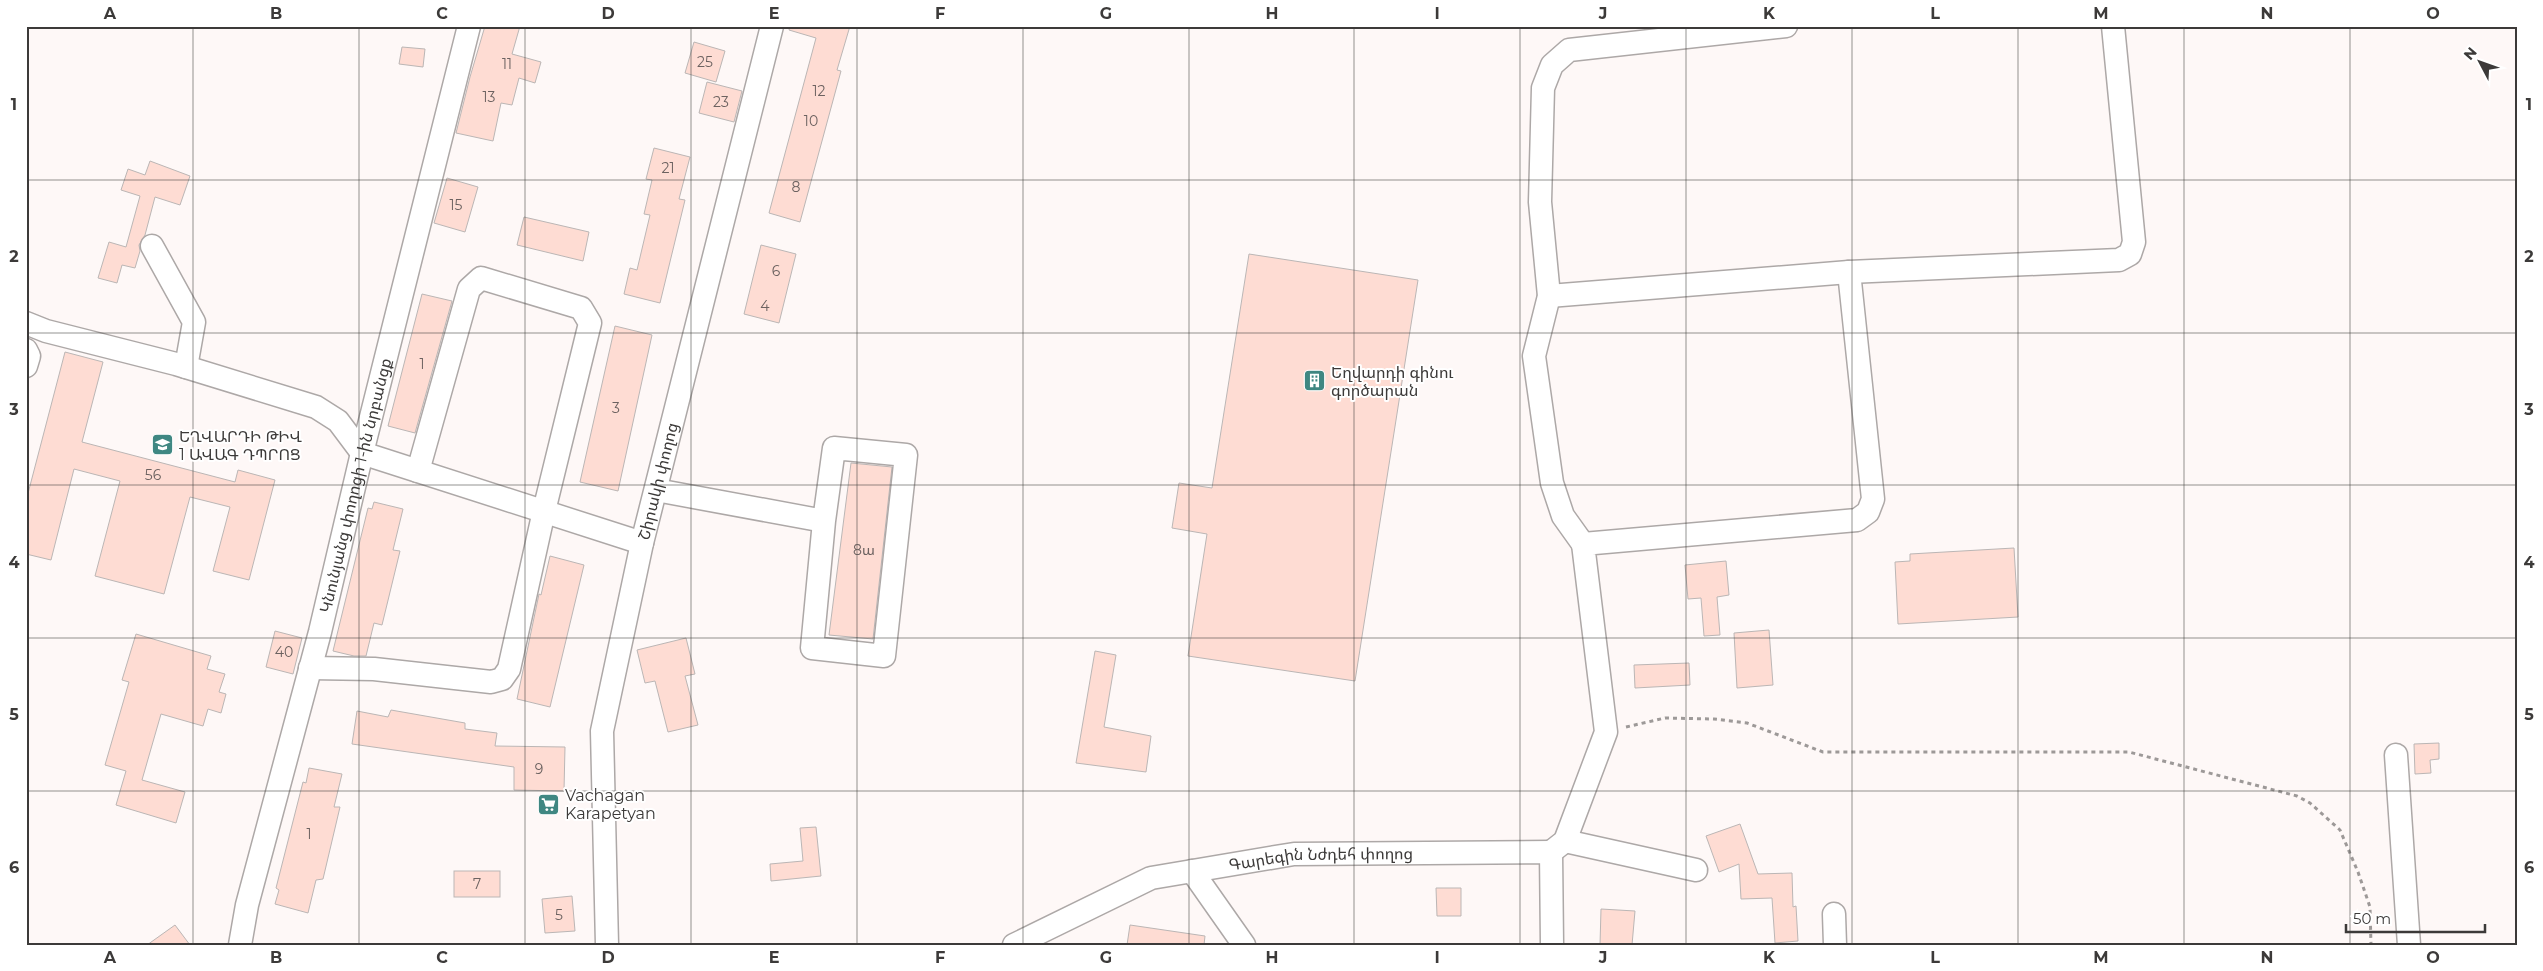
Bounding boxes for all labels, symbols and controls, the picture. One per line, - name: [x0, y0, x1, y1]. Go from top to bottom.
- text: A: [103, 4, 117, 23]
- text: B: [270, 4, 282, 23]
- text: C: [436, 4, 448, 23]
- text: D: [601, 4, 615, 23]
- text: E: [769, 4, 779, 23]
- text: F: [935, 4, 945, 23]
- text: G: [1100, 4, 1112, 23]
- text: H: [1266, 4, 1278, 23]
- text: I: [1434, 4, 1440, 23]
- text: J: [1598, 4, 1607, 23]
- text: K: [1763, 4, 1776, 23]
- text: L: [1930, 4, 1940, 23]
- text: M: [2093, 4, 2109, 23]
- text: N: [2261, 4, 2273, 23]
- text: O: [2426, 4, 2440, 23]
- north arrow: [2456, 38, 2506, 88]
- text: N: [2460, 43, 2481, 64]
- house number: 25: [697, 53, 713, 71]
- house number: 11: [502, 55, 512, 73]
- house number: 12: [812, 82, 826, 100]
- house number: 13: [483, 88, 496, 106]
- house number: 23: [713, 93, 729, 111]
- text: 1: [11, 95, 17, 114]
- text: 1: [2526, 95, 2532, 114]
- house number: 10: [804, 112, 818, 130]
- house number: 21: [661, 159, 675, 177]
- house number: 8: [792, 178, 801, 196]
- house number: 15: [450, 196, 463, 214]
- text: 2: [9, 247, 19, 266]
- text: 2: [2524, 247, 2534, 266]
- house number: 6: [772, 262, 781, 280]
- house number: 4: [760, 297, 770, 315]
- house number: 1: [419, 355, 425, 373]
- street label: Կնունյանց փողոցի 1-ին նրբանցք: [315, 356, 395, 615]
- place label: Եղվարդի գինու գործարան: [1331, 363, 1454, 400]
- building icon: Եղվարդի գինու գործարան: [1303, 369, 1327, 393]
- house number: 3: [612, 399, 620, 417]
- text: 3: [8, 400, 19, 419]
- text: 3: [2523, 400, 2534, 419]
- street label: Շիրակի փողոց: [634, 420, 681, 542]
- place label: ԵՂՎԱՐԴԻ ԹԻՎ 1 ԱՎԱԳ ԴՊՐՈՑ: [179, 427, 303, 464]
- school or university icon: ԵՂՎԱՐԴԻ ԹԻՎ 1 ԱՎԱԳ ԴՊՐՈՑ: [151, 433, 175, 457]
- house number: 56: [145, 466, 162, 484]
- house number: 8ա: [853, 541, 875, 559]
- text: 4: [8, 553, 20, 572]
- text: 4: [2523, 553, 2535, 572]
- house number: 40: [275, 643, 293, 661]
- text: 5: [9, 705, 19, 724]
- text: 5: [2524, 705, 2534, 724]
- house number: 9: [535, 760, 543, 778]
- place label: Vachagan Karapetyan: [565, 786, 656, 823]
- supermarket icon: Vachagan Karapetyan: [537, 792, 561, 816]
- house number: 1: [306, 825, 312, 843]
- street label: Գարեգին Նժդեհ փողոց: [1227, 844, 1413, 874]
- text: 6: [9, 858, 19, 877]
- text: 6: [2524, 858, 2534, 877]
- house number: 7: [473, 875, 481, 893]
- scale bar: [2346, 901, 2484, 933]
- house number: 5: [555, 906, 563, 924]
- text: 50 m: [2353, 909, 2391, 928]
- text: A: [103, 948, 117, 967]
- text: B: [270, 948, 282, 967]
- text: C: [436, 948, 448, 967]
- text: D: [601, 948, 615, 967]
- text: E: [769, 948, 779, 967]
- text: F: [935, 948, 945, 967]
- text: G: [1100, 948, 1112, 967]
- text: H: [1266, 948, 1278, 967]
- text: I: [1434, 948, 1440, 967]
- text: J: [1598, 948, 1607, 967]
- text: K: [1763, 948, 1776, 967]
- text: L: [1930, 948, 1940, 967]
- text: M: [2093, 948, 2109, 967]
- text: N: [2261, 948, 2273, 967]
- text: O: [2426, 948, 2440, 967]

